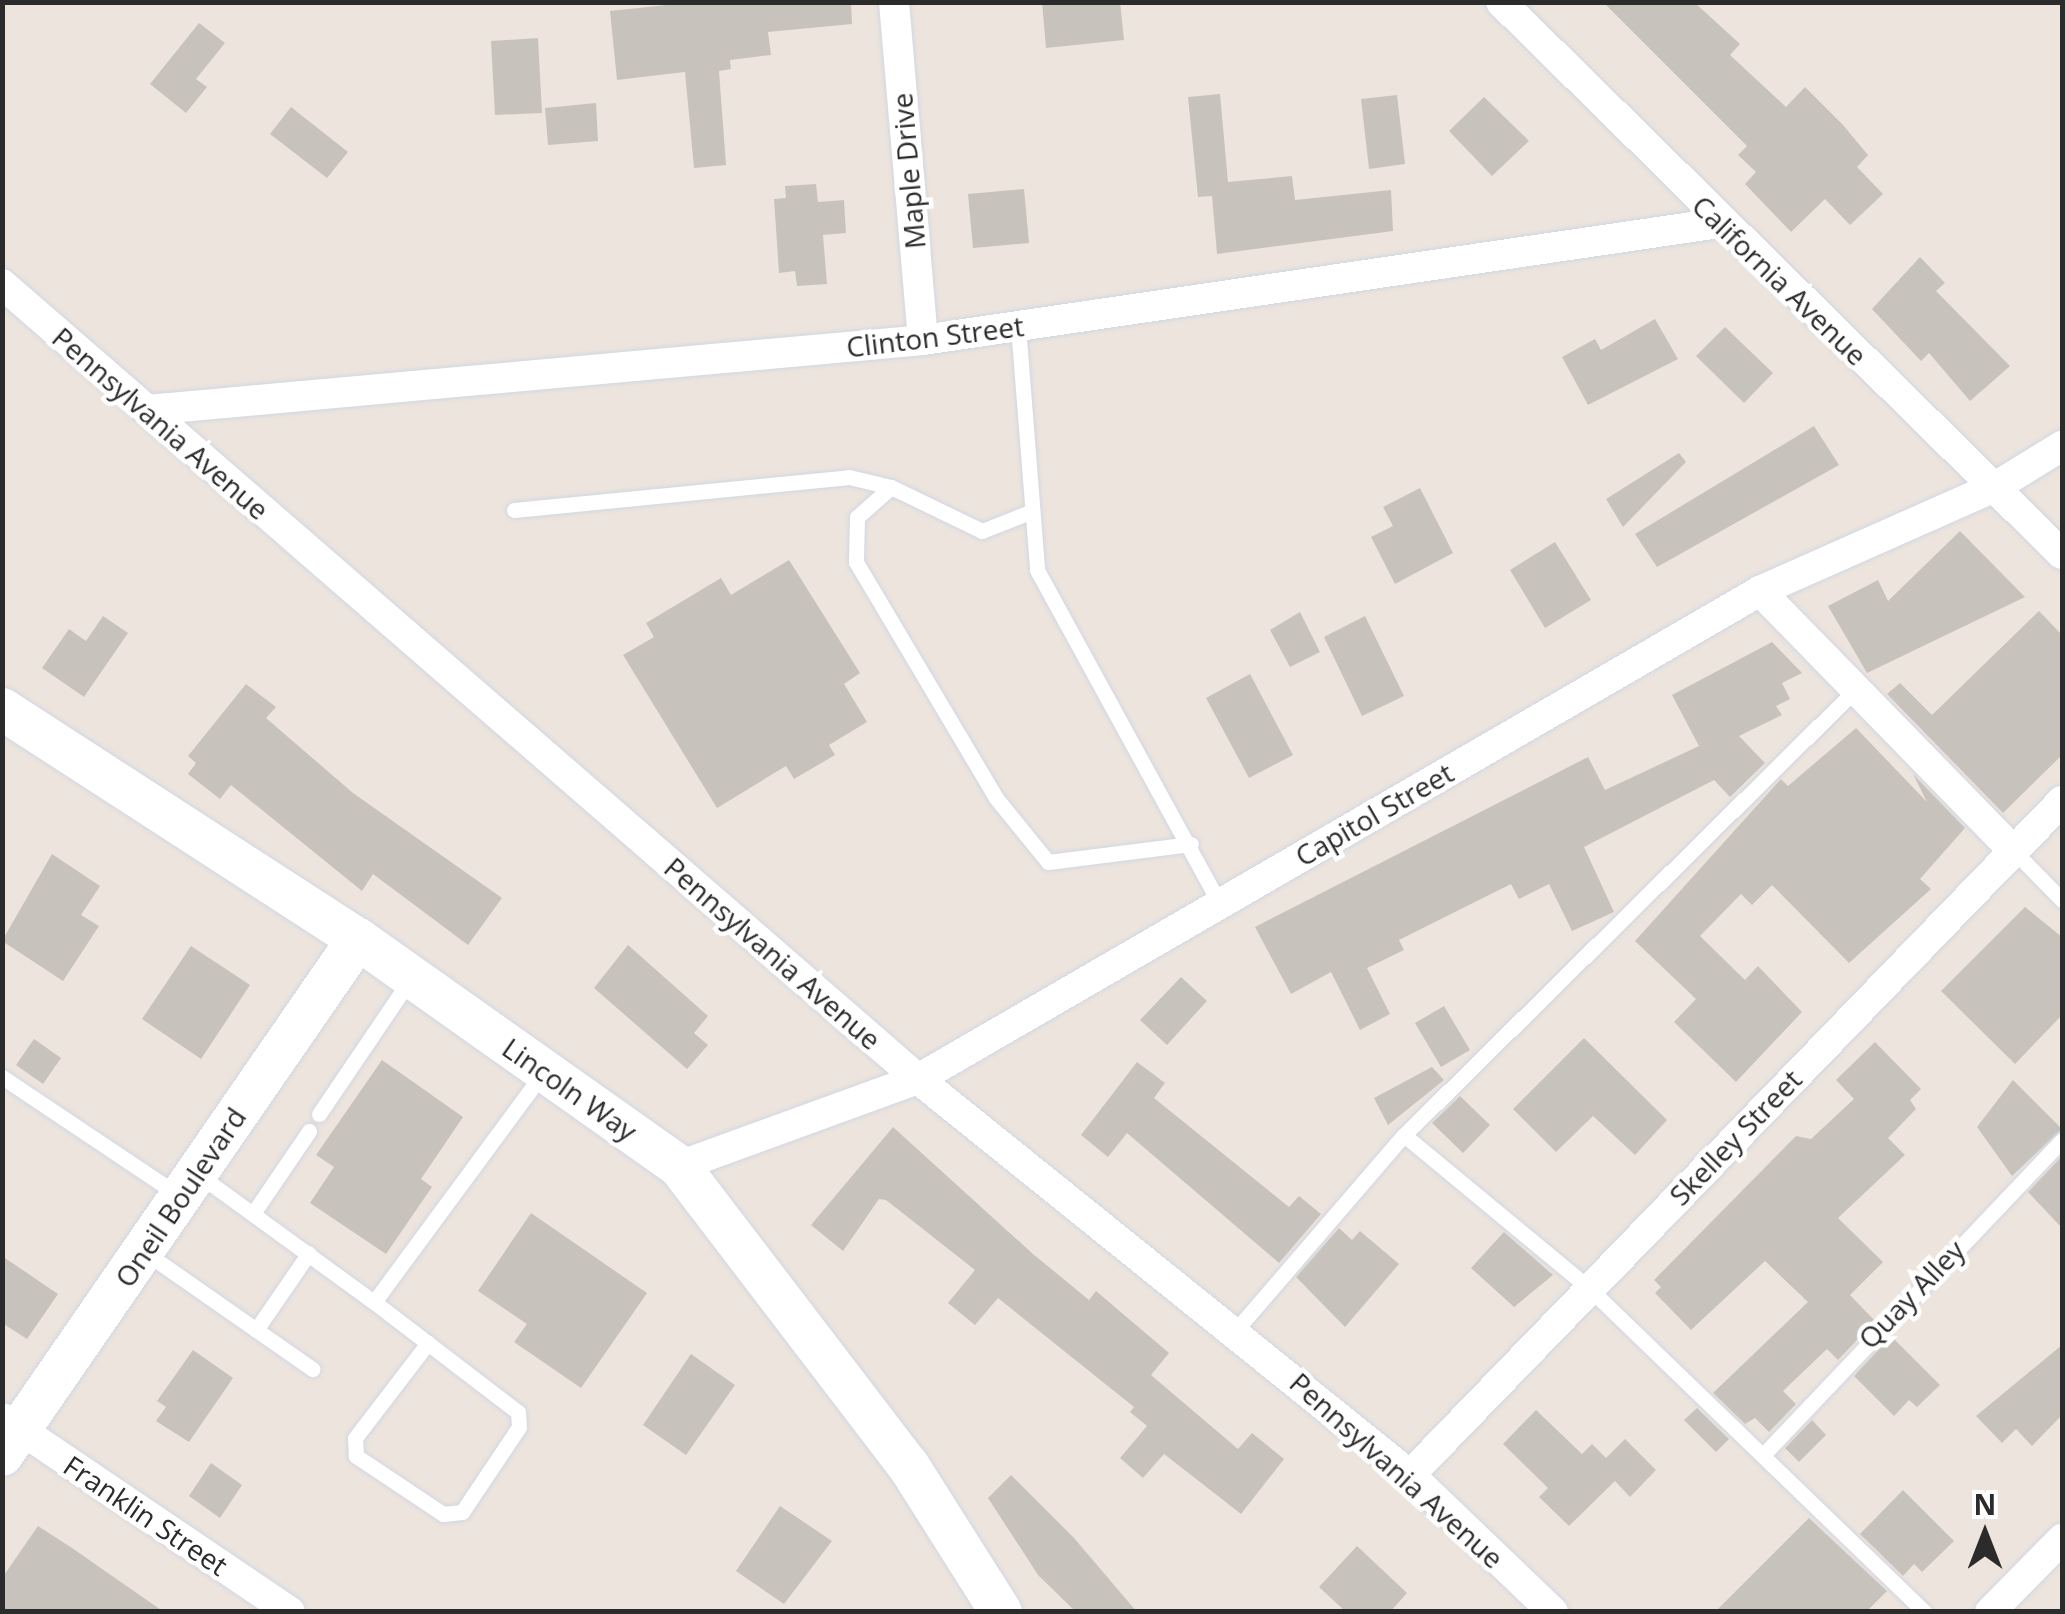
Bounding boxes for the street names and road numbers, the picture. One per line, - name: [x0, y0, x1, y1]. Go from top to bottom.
- street label: Maple Drive: [884, 92, 932, 250]
- street label: California Avenue: [1686, 188, 1874, 372]
- street label: Clinton Street: [844, 308, 1026, 364]
- street label: Pennsylvania Avenue: [46, 320, 276, 526]
- street label: Capitol Street: [1289, 755, 1459, 873]
- street label: Pennsylvania Avenue: [658, 850, 888, 1056]
- street label: Lincoln Way: [496, 1030, 644, 1148]
- street label: Skelley Street: [1662, 1062, 1808, 1212]
- street label: Oneil Boulevard: [108, 1101, 252, 1293]
- street label: Quay Alley: [1851, 1233, 1971, 1355]
- street label: Pennsylvania Avenue: [1283, 1365, 1511, 1575]
- street label: Franklin Street: [58, 1448, 234, 1582]

